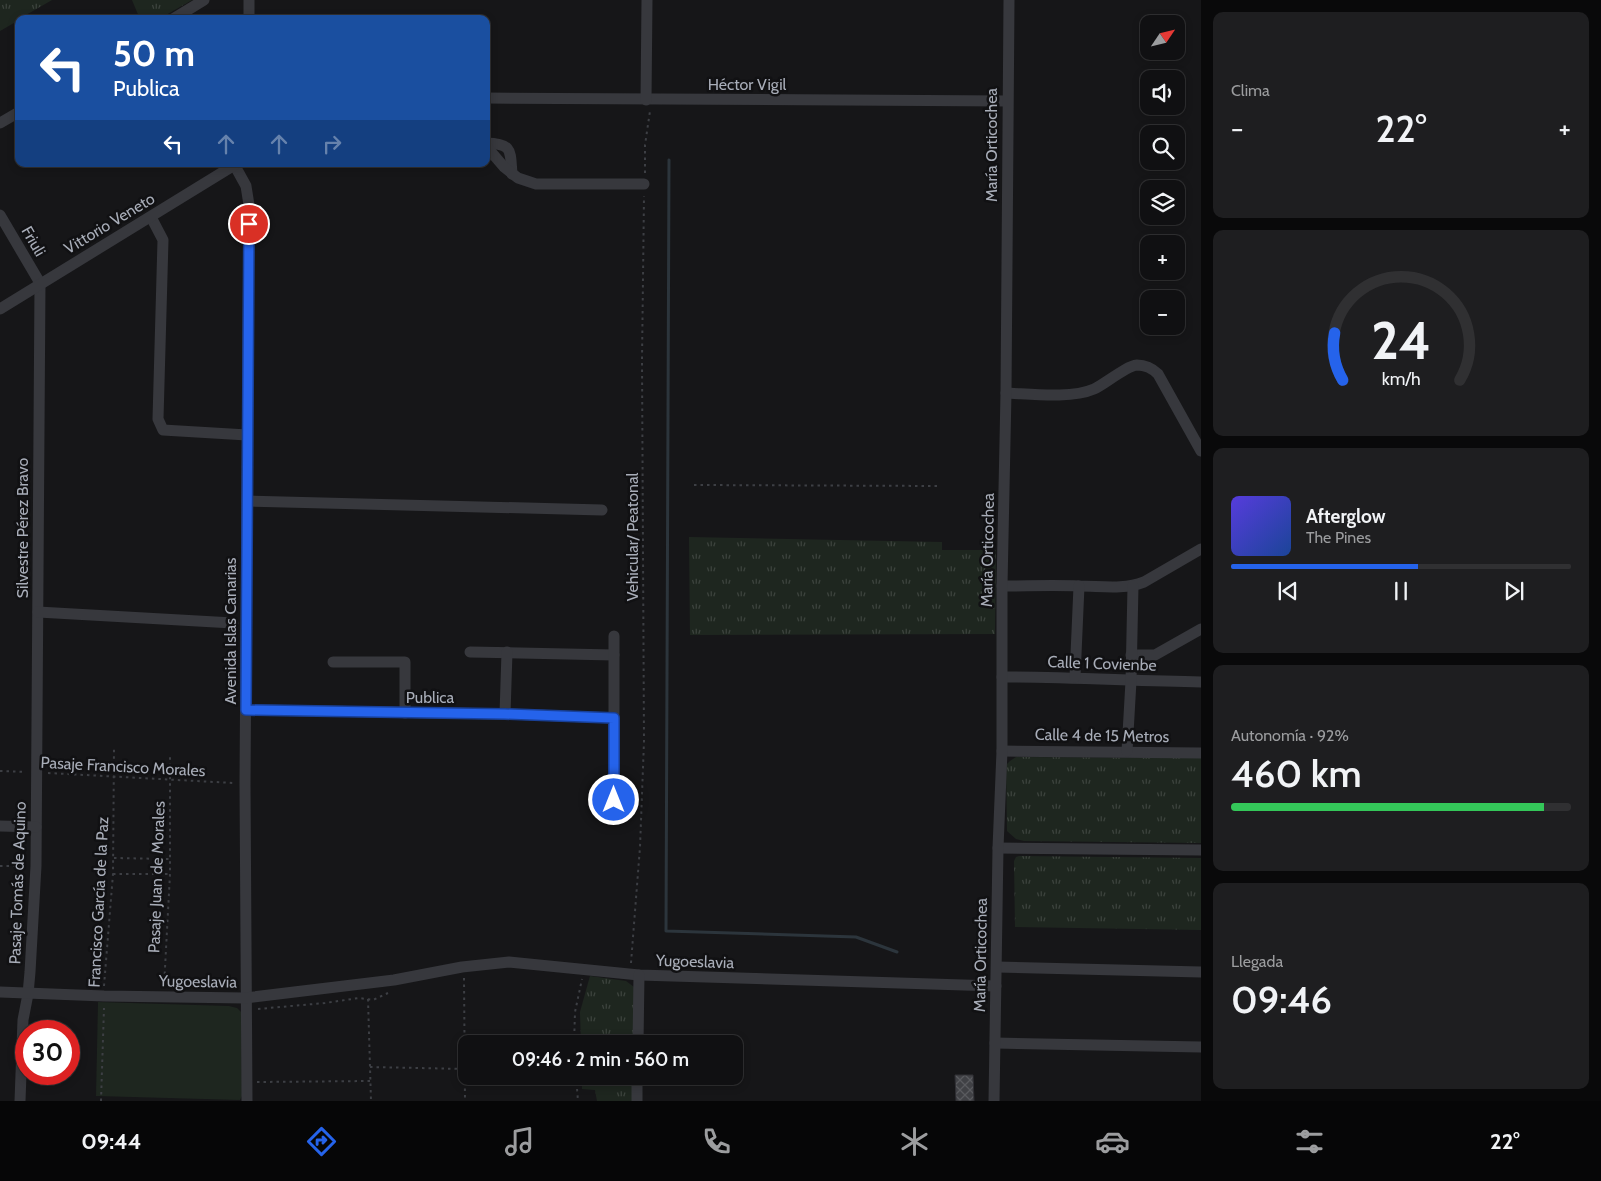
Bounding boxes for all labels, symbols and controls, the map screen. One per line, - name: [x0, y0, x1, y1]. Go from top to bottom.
- north arrow: [1140, 15, 1185, 60]
- map controls: [1140, 15, 1185, 335]
- text: 50 m: [113, 32, 195, 75]
- icon: left: [30, 35, 95, 100]
- button: sound: [1140, 70, 1185, 115]
- text: Publica: [113, 75, 180, 102]
- street label: Héctor Vigil: [708, 75, 787, 94]
- text: Clima: [1231, 81, 1270, 100]
- street label: María Orticochea: [982, 88, 1001, 202]
- text: 22°: [1375, 105, 1427, 152]
- text: −: [1231, 111, 1243, 145]
- text: +: [1559, 111, 1571, 145]
- button: search: [1140, 125, 1185, 170]
- icon: left: [159, 130, 187, 158]
- icon: ahead: [212, 130, 240, 158]
- icon: ahead: [265, 130, 293, 158]
- icon: right: [318, 130, 346, 158]
- button: layers: [1140, 180, 1185, 225]
- street label: Vittorio Veneto: [60, 189, 158, 258]
- pin: [228, 203, 270, 245]
- icon: arrive: [235, 210, 263, 238]
- street label: Friuli: [17, 223, 50, 260]
- button: +: [1140, 235, 1185, 280]
- button: −: [1140, 290, 1185, 335]
- text: 24: [1371, 309, 1431, 372]
- text: km/h: [1381, 368, 1421, 389]
- street label: Silvestre Pérez Bravo: [13, 458, 32, 598]
- street label: Vehicular/ Peatonal: [623, 472, 642, 601]
- street label: María Orticochea: [977, 492, 998, 607]
- text: Afterglow: [1306, 505, 1386, 528]
- text: The Pines: [1306, 528, 1371, 547]
- street label: Avenida Islas Canarias: [221, 557, 240, 704]
- icon: previous: [1274, 577, 1302, 605]
- icon: pause: [1387, 577, 1415, 605]
- icon: next: [1500, 577, 1528, 605]
- street label: Calle 1 Covienbe: [1047, 652, 1157, 675]
- street label: Publica: [406, 688, 455, 707]
- street label: Calle 4 de 15 Metros: [1035, 725, 1170, 746]
- text: Autonomía · 92%: [1231, 726, 1349, 745]
- text: 460 km: [1231, 750, 1362, 797]
- street label: Pasaje Francisco Morales: [40, 753, 206, 780]
- position arrow: [587, 773, 639, 825]
- street label: Pasaje Juan de Morales: [144, 800, 169, 953]
- street label: Pasaje Tomás de Aquino: [5, 801, 30, 965]
- street label: Francisco García de la Paz: [85, 816, 112, 988]
- street label: María Orticochea: [970, 897, 991, 1012]
- street label: Yugoeslavia: [655, 951, 735, 972]
- text: Llegada: [1231, 952, 1283, 971]
- street label: Yugoeslavia: [158, 971, 238, 992]
- text: 09:46: [1231, 976, 1332, 1023]
- speed limit sign: 30: [15, 1020, 80, 1085]
- text: 09:46 · 2 min · 560 m: [512, 1048, 689, 1071]
- icon: directions: [304, 1124, 339, 1159]
- icon: music: [502, 1124, 537, 1159]
- icon: phone: [699, 1124, 734, 1159]
- icon: climate: [897, 1124, 932, 1159]
- icon: car: [1095, 1124, 1130, 1159]
- icon: filters: [1292, 1124, 1327, 1159]
- text: 09:44: [81, 1128, 141, 1155]
- text: 22°: [1490, 1128, 1520, 1155]

